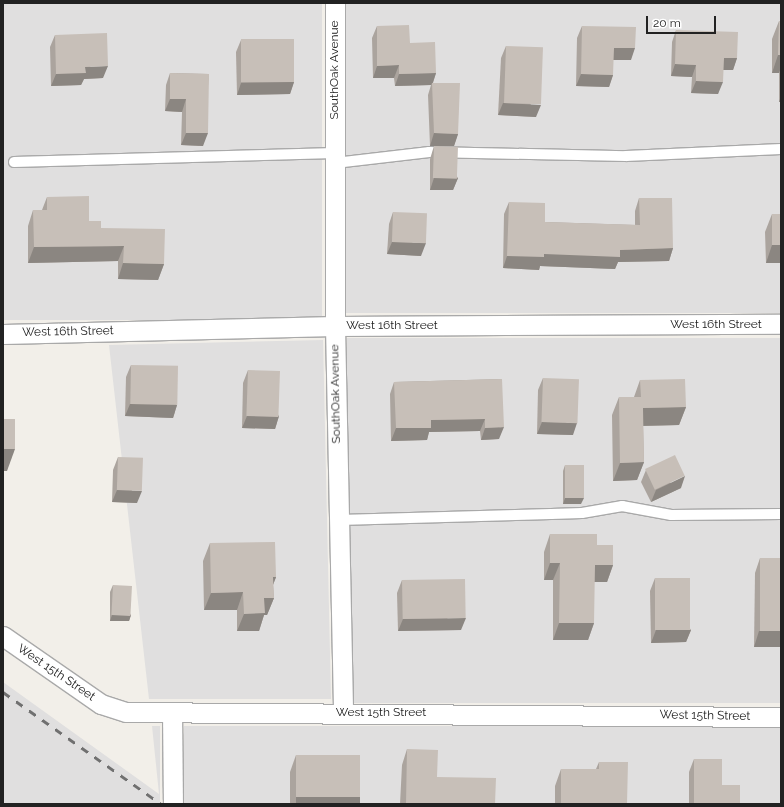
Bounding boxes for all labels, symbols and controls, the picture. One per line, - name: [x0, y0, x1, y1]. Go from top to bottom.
- scale bar: [648, 8, 718, 34]
- text: 20 m: [653, 16, 681, 30]
- street label: SouthOak Avenue: [328, 20, 342, 120]
- street label: West 16th Street: [670, 318, 762, 332]
- street label: West 16th Street: [346, 319, 438, 333]
- street label: West 16th Street: [22, 324, 114, 340]
- street label: SouthOak Avenue: [328, 344, 344, 444]
- street label: West 15th Street: [14, 642, 98, 704]
- street label: West 15th Street: [336, 706, 426, 720]
- street label: West 15th Street: [660, 708, 750, 724]

